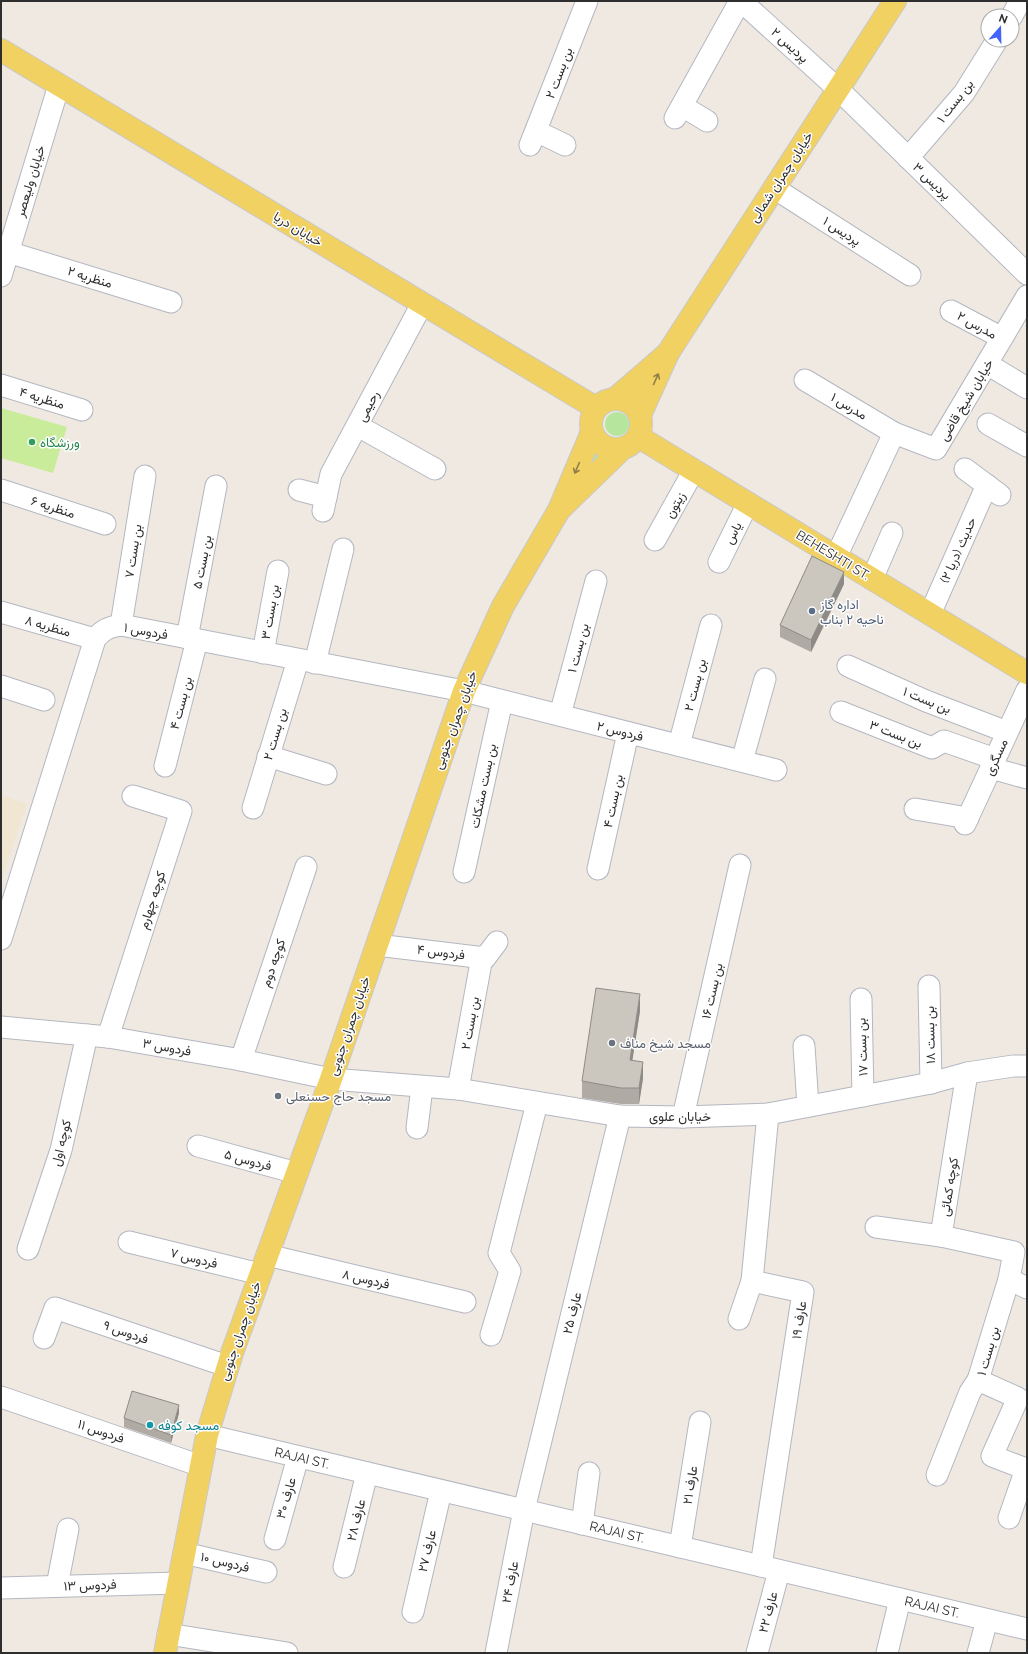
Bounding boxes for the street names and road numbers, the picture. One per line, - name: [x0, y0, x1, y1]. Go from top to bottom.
- street label: پردیس ۲: [767, 24, 812, 67]
- street label: بن بست ۲: [542, 45, 577, 101]
- street label: بن بست ۱: [934, 76, 977, 126]
- street label: خیابان چمران شمالی: [746, 129, 818, 226]
- street label: خیابان ولیعصر: [12, 143, 49, 220]
- street label: پردیس ۳: [909, 159, 954, 204]
- street label: خیابان دریا: [270, 209, 325, 250]
- street label: پردیس ۱: [819, 213, 864, 250]
- street label: منظریه ۲: [66, 263, 114, 292]
- street label: مدرس ۲: [954, 308, 999, 343]
- street label: خیابان شیخ قاضی: [936, 356, 998, 445]
- street label: منظریه ۴: [17, 384, 67, 413]
- street label: رحیمی: [354, 388, 383, 425]
- street label: مدرس ۱: [828, 389, 870, 424]
- street label: زیتون: [662, 489, 689, 521]
- street label: منظریه ۶: [29, 493, 77, 522]
- street label: حدیث (دریا ۲): [937, 515, 980, 586]
- street label: یاس: [721, 519, 746, 547]
- street label: بن بست ۷: [121, 523, 146, 579]
- street label: BEHESHTI ST.: [793, 527, 873, 583]
- street label: بن بست ۵: [189, 534, 216, 590]
- street label: بن بست ۳: [258, 583, 283, 641]
- street label: منظریه ۸: [23, 612, 73, 641]
- street label: فردوس ۱: [123, 620, 169, 643]
- street label: بن بست ۱: [564, 622, 593, 675]
- street label: بن بست ۲: [681, 657, 710, 713]
- street label: خیابان چمران جنوبی: [430, 668, 482, 772]
- street label: بن بست ۴: [167, 675, 196, 731]
- street label: بن بست ۱: [900, 684, 953, 717]
- street label: بن بست ۲: [260, 706, 291, 762]
- street label: بن بست ۳: [867, 717, 925, 752]
- street label: فردوس ۲: [595, 718, 645, 745]
- street label: مسگری: [981, 736, 1012, 778]
- street label: بن بست مشکات: [467, 742, 500, 830]
- street label: بن بست ۴: [600, 773, 627, 829]
- street label: کوچه چهارم: [136, 869, 170, 932]
- street label: کوچه دوم: [258, 937, 290, 990]
- street label: فردوس ۴: [416, 942, 466, 963]
- street label: بن بست ۱۶: [698, 961, 727, 1021]
- street label: خیابان چمران جنوبی: [325, 974, 375, 1078]
- street label: بن بست ۲: [458, 995, 483, 1051]
- street label: بن بست ۱۸: [922, 1006, 939, 1064]
- street label: بن بست ۱۷: [853, 1017, 872, 1076]
- street label: فردوس ۳: [141, 1035, 193, 1060]
- street label: خیابان علوی: [649, 1109, 711, 1125]
- street label: کوچه اول: [48, 1118, 76, 1168]
- street label: فردوس ۵: [222, 1147, 273, 1174]
- street label: کوچه کمائی: [937, 1156, 963, 1218]
- street label: فردوس ۷: [169, 1245, 219, 1272]
- street label: فردوس ۸: [341, 1266, 391, 1293]
- street label: خیابان چمران جنوبی: [216, 1279, 266, 1383]
- street label: عارف ۲۵: [560, 1290, 585, 1336]
- street label: عارف ۱۹: [789, 1300, 810, 1340]
- street label: فردوس ۹: [101, 1317, 151, 1348]
- street label: بن بست ۱: [974, 1325, 1003, 1378]
- street label: فردوس ۱۱: [75, 1416, 126, 1447]
- street label: RAJAI ST.: [273, 1444, 331, 1472]
- street label: عارف ۲۱: [680, 1464, 701, 1506]
- street label: عارف ۳۰: [273, 1475, 300, 1521]
- street label: عارف ۲۸: [344, 1497, 369, 1543]
- street label: RAJAI ST.: [588, 1518, 646, 1546]
- street label: عارف ۲۷: [415, 1528, 440, 1574]
- street label: فردوس ۱۰: [199, 1549, 251, 1576]
- street label: عارف ۲۴: [499, 1559, 522, 1605]
- street label: فردوس ۱۳: [63, 1577, 117, 1594]
- street label: عارف ۲۲: [755, 1590, 782, 1634]
- street label: RAJAI ST.: [903, 1593, 961, 1621]

